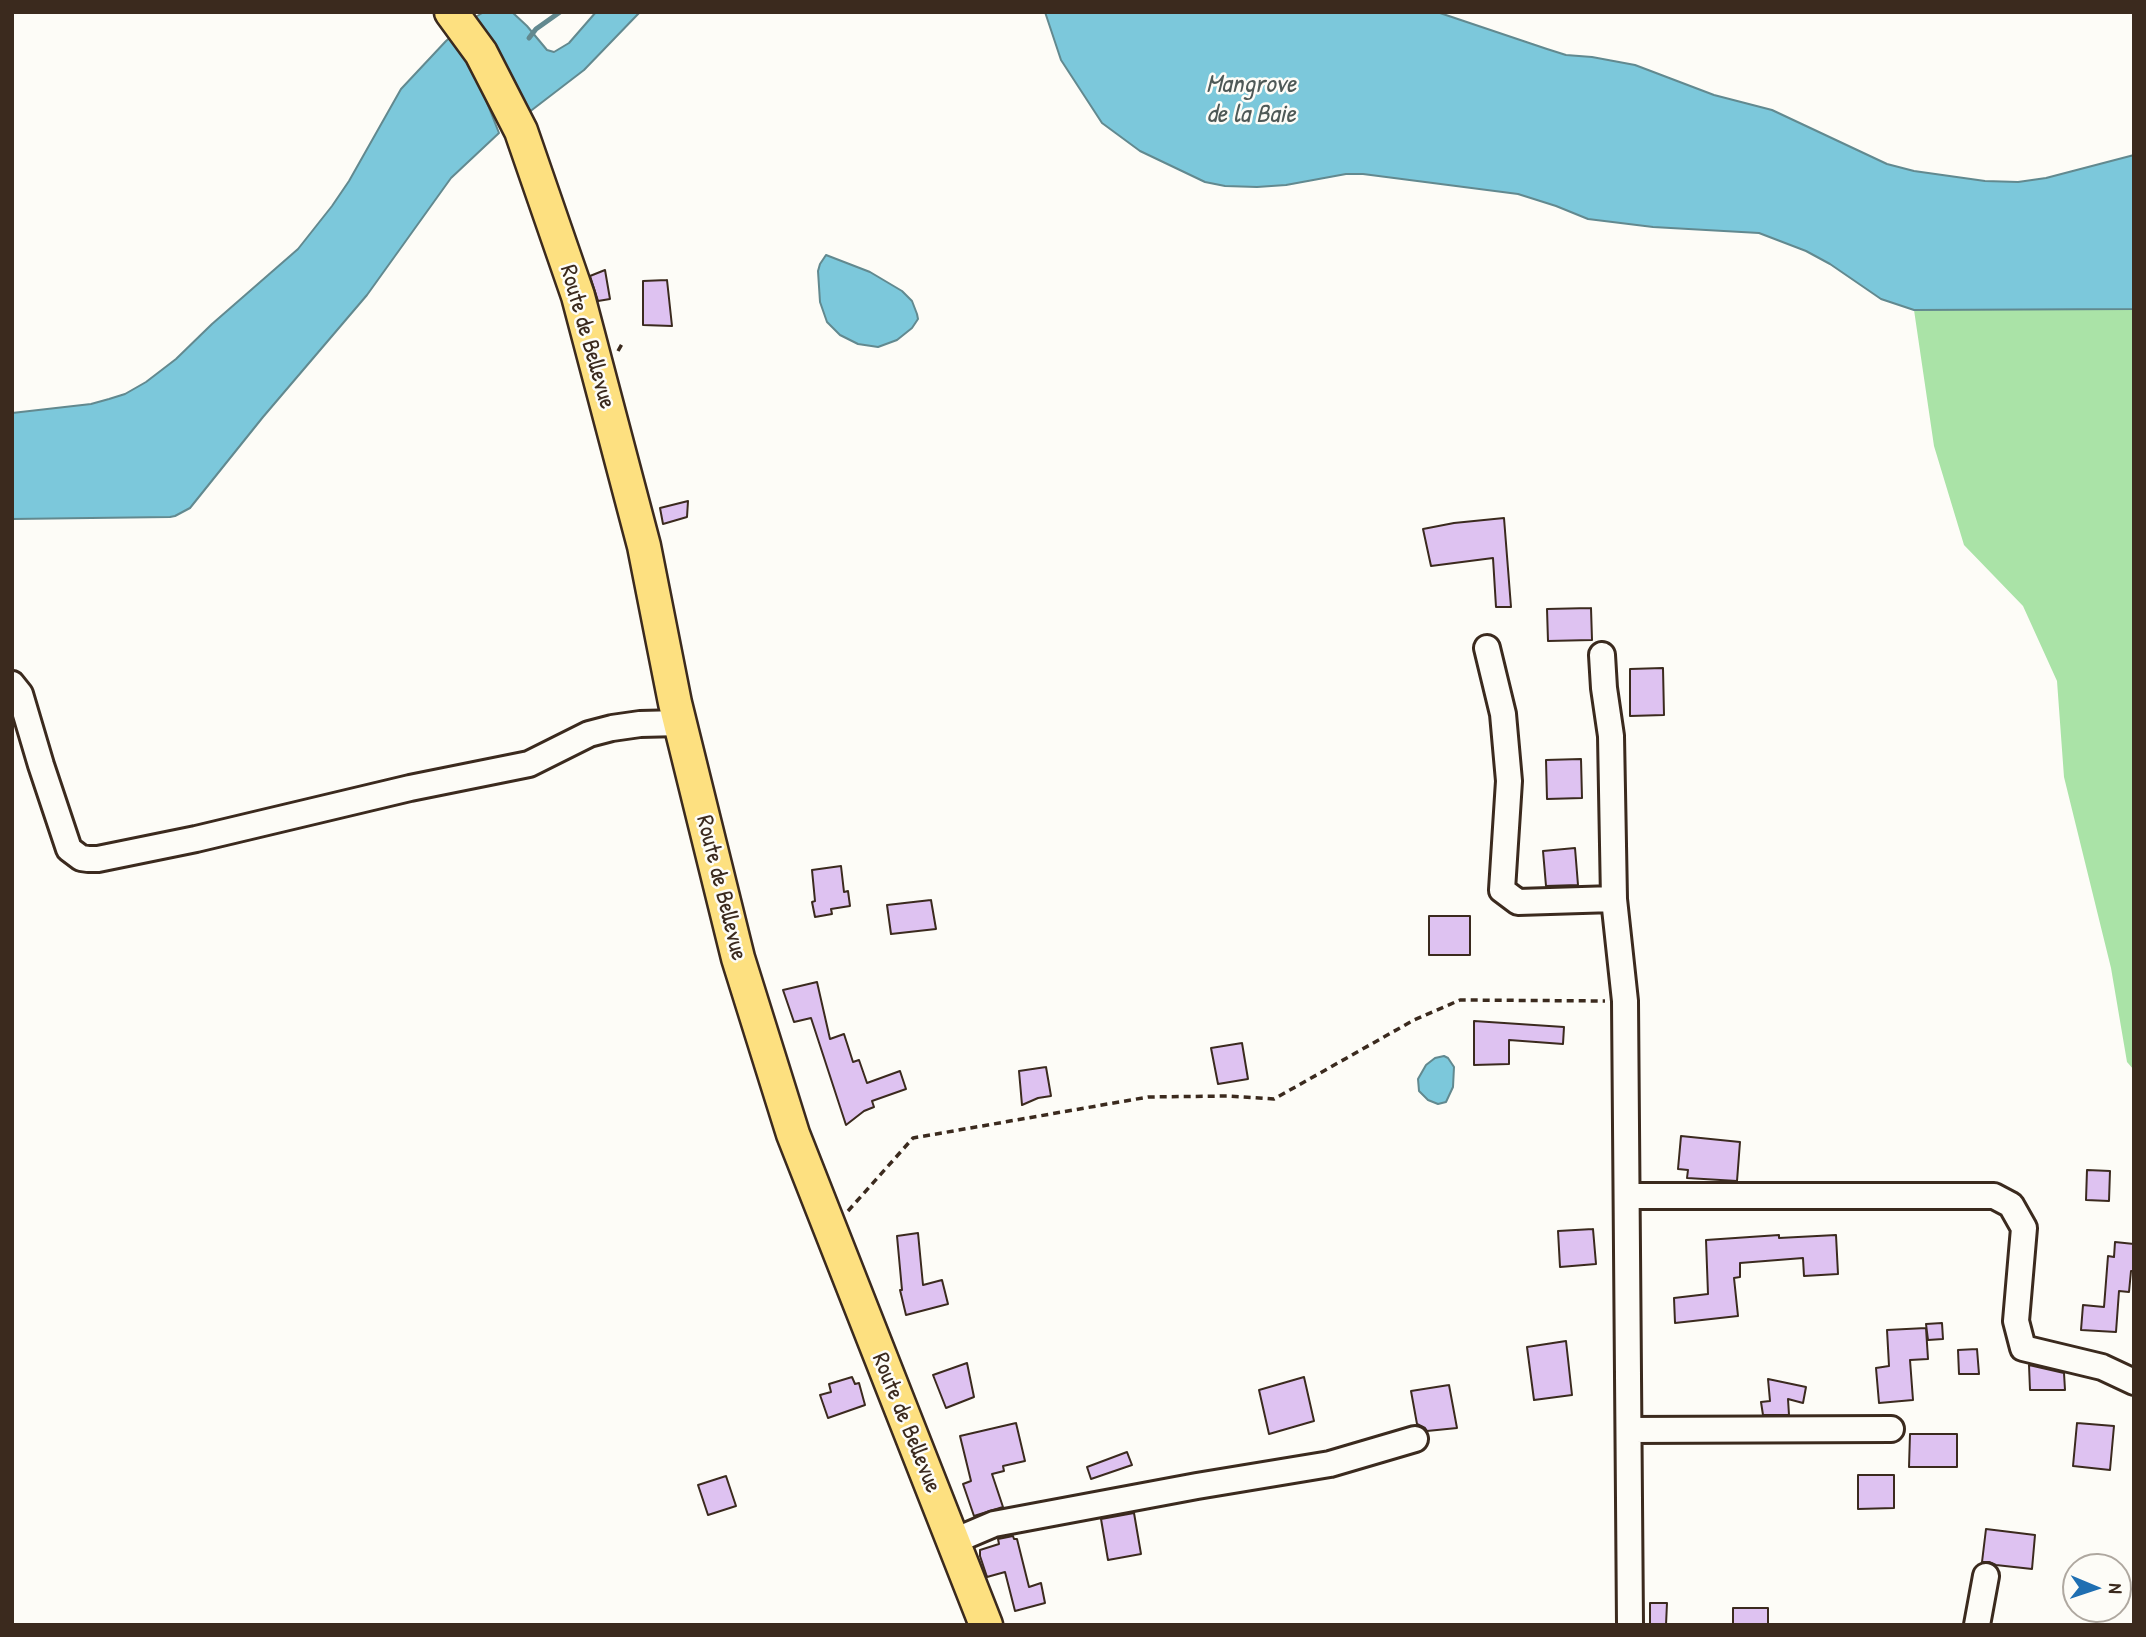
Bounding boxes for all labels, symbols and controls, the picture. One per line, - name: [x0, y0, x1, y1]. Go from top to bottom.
- water label: Mangrove de la Baie: [1206, 69, 1296, 130]
- street label: Route de Bellevue: [553, 262, 621, 412]
- street label: Route de Bellevue: [689, 813, 753, 963]
- street label: Route de Bellevue: [865, 1349, 947, 1497]
- north arrow: [2062, 1553, 2132, 1623]
- text: N: [2103, 1583, 2129, 1594]

